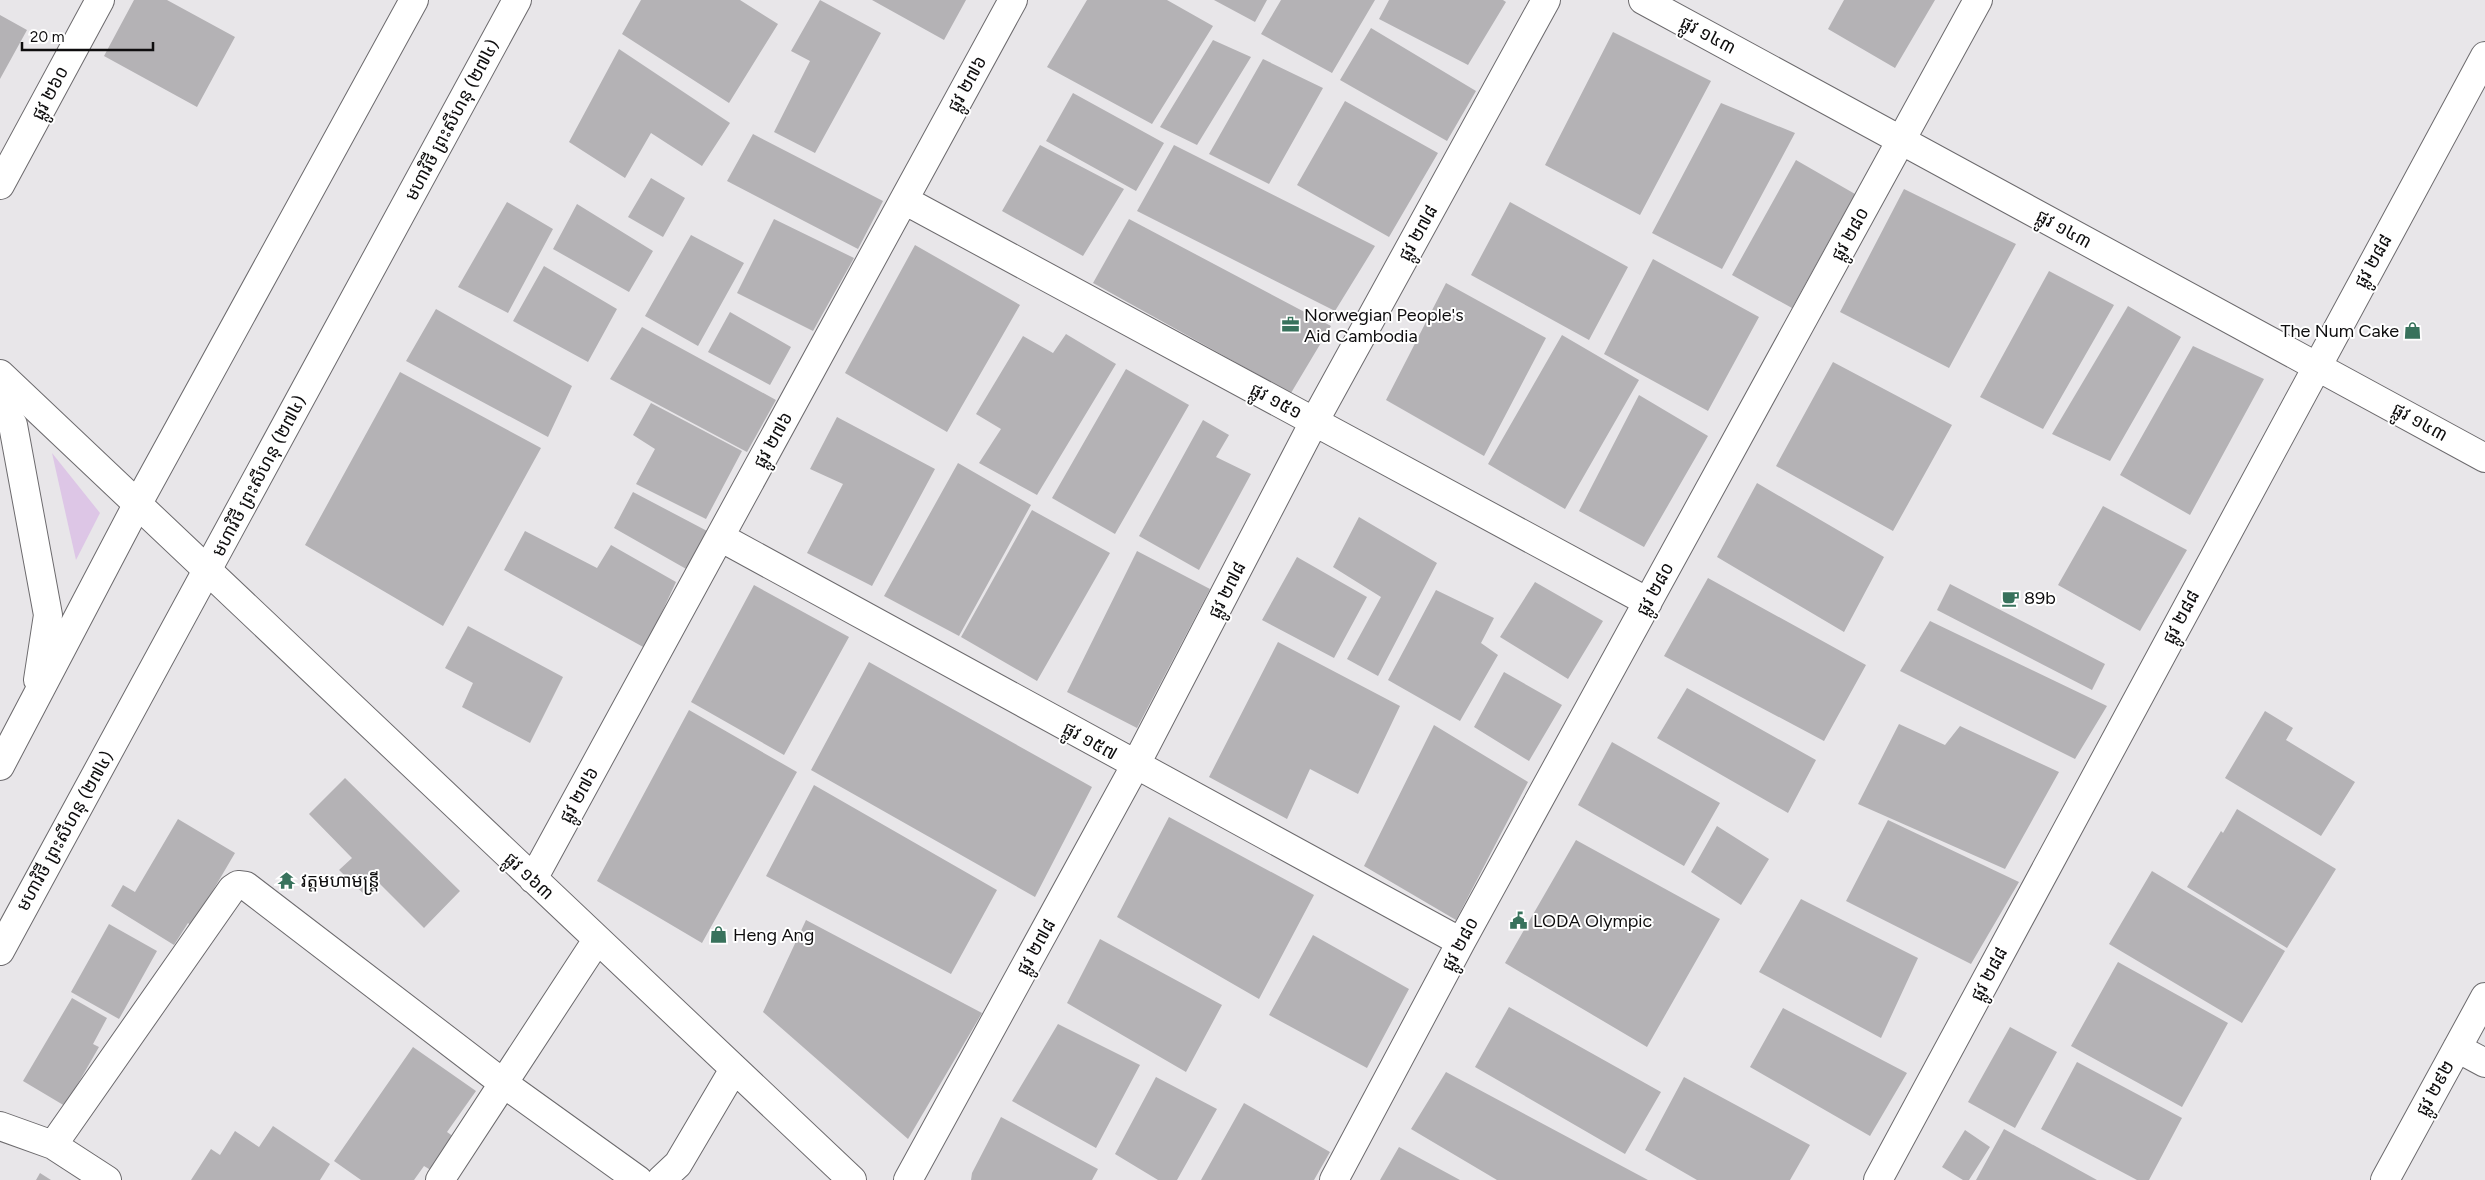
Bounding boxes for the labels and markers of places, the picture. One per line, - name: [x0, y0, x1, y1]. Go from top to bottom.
- place label: Norwegian People's Aid Cambodia: [1304, 304, 1464, 347]
- office icon: Norwegian People's Aid Cambodia: [1280, 315, 1300, 335]
- place label: The Num Cake: [2280, 320, 2399, 342]
- shop icon: The Num Cake: [2403, 321, 2423, 341]
- place label: 89b: [2024, 587, 2056, 609]
- cafe icon: 89b: [2000, 588, 2020, 608]
- place label: វត្តមហាមន្រ្តី: [301, 870, 380, 895]
- temple icon: វត្តមហាមន្រ្តី: [277, 871, 297, 891]
- place label: LODA Olympic: [1533, 910, 1653, 932]
- public building icon: LODA Olympic: [1509, 911, 1529, 931]
- place label: Heng Ang: [733, 924, 814, 946]
- shop icon: Heng Ang: [709, 925, 729, 945]

